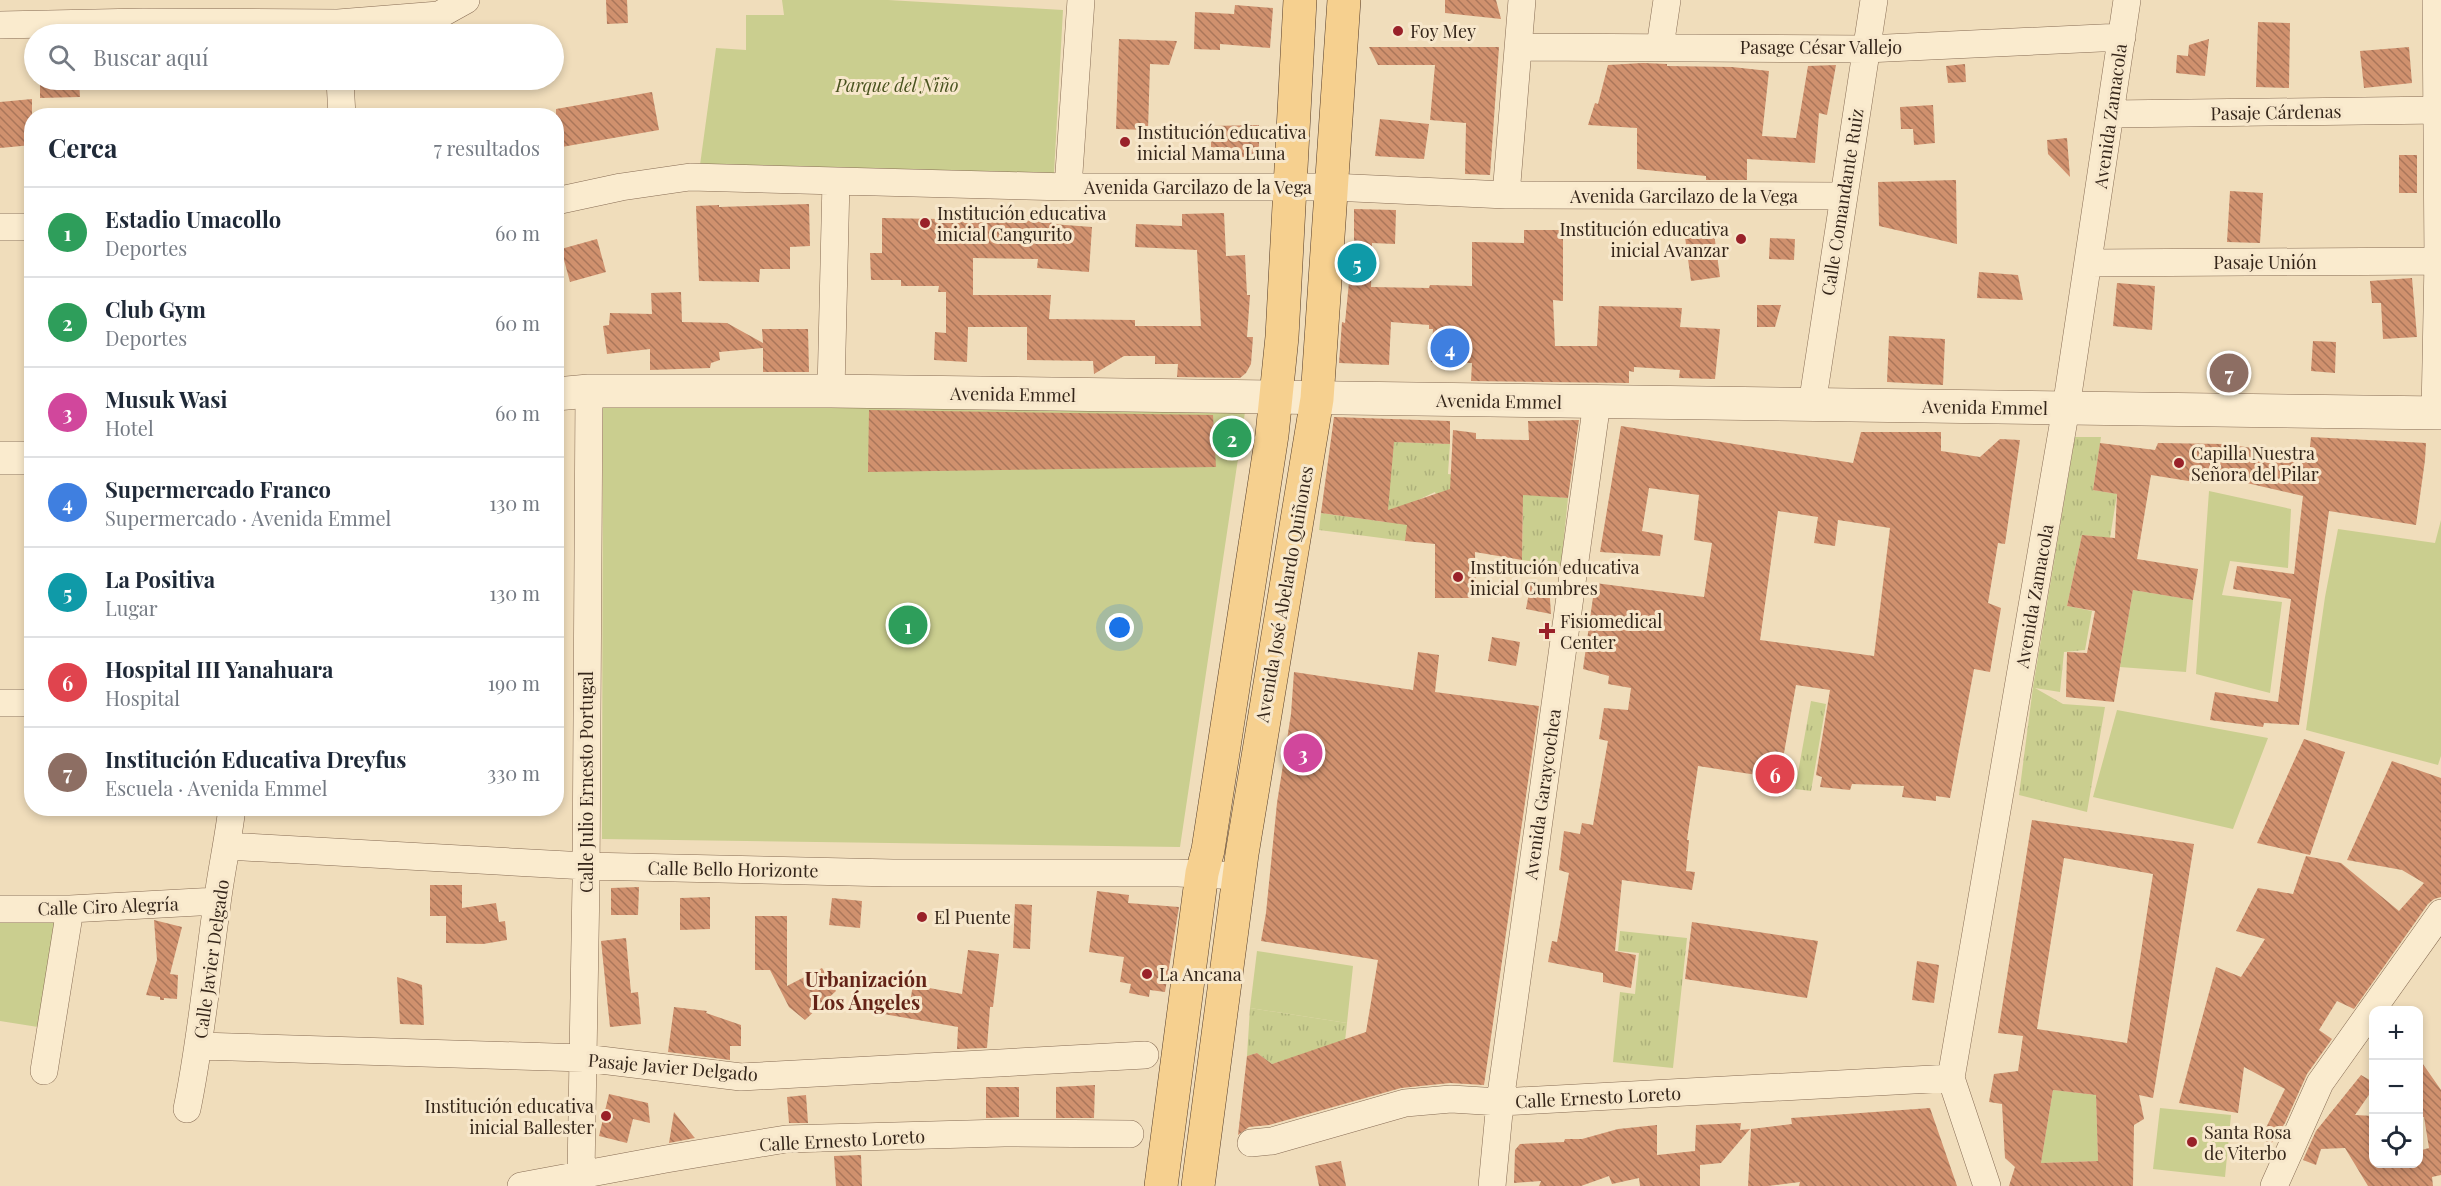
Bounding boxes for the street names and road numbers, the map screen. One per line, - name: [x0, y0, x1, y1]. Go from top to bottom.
- street label: Pasage César Vallejo: [1740, 35, 1902, 59]
- street label: Avenida Zamacola: [2088, 42, 2132, 191]
- street label: Pasaje Cárdenas: [2210, 99, 2342, 125]
- street label: Calle Comandante Ruiz: [1815, 107, 1869, 297]
- street label: Avenida Garcilazo de la Vega: [1083, 175, 1312, 199]
- street label: Avenida Garcilazo de la Vega: [1569, 184, 1798, 208]
- street label: Pasaje Unión: [2213, 250, 2317, 274]
- street label: Avenida Emmel: [949, 381, 1076, 407]
- street label: Avenida Emmel: [1435, 388, 1562, 414]
- street label: Avenida Emmel: [1921, 394, 2048, 420]
- street label: Avenida José Abelardo Quiñones: [1249, 464, 1318, 725]
- street label: Avenida Zamacola: [2009, 522, 2058, 671]
- street label: Calle Julio Ernesto Portugal: [574, 671, 598, 893]
- street label: Avenida Garaycochea: [1518, 707, 1566, 882]
- street label: Calle Bello Horizonte: [647, 856, 819, 882]
- street label: Calle Javier Delgado: [188, 878, 234, 1040]
- street label: Calle Ciro Alegría: [37, 892, 179, 920]
- street label: Pasaje Javier Delgado: [587, 1048, 759, 1086]
- street label: Calle Ernesto Loreto: [1514, 1081, 1682, 1113]
- street label: Calle Ernesto Loreto: [758, 1124, 926, 1156]

